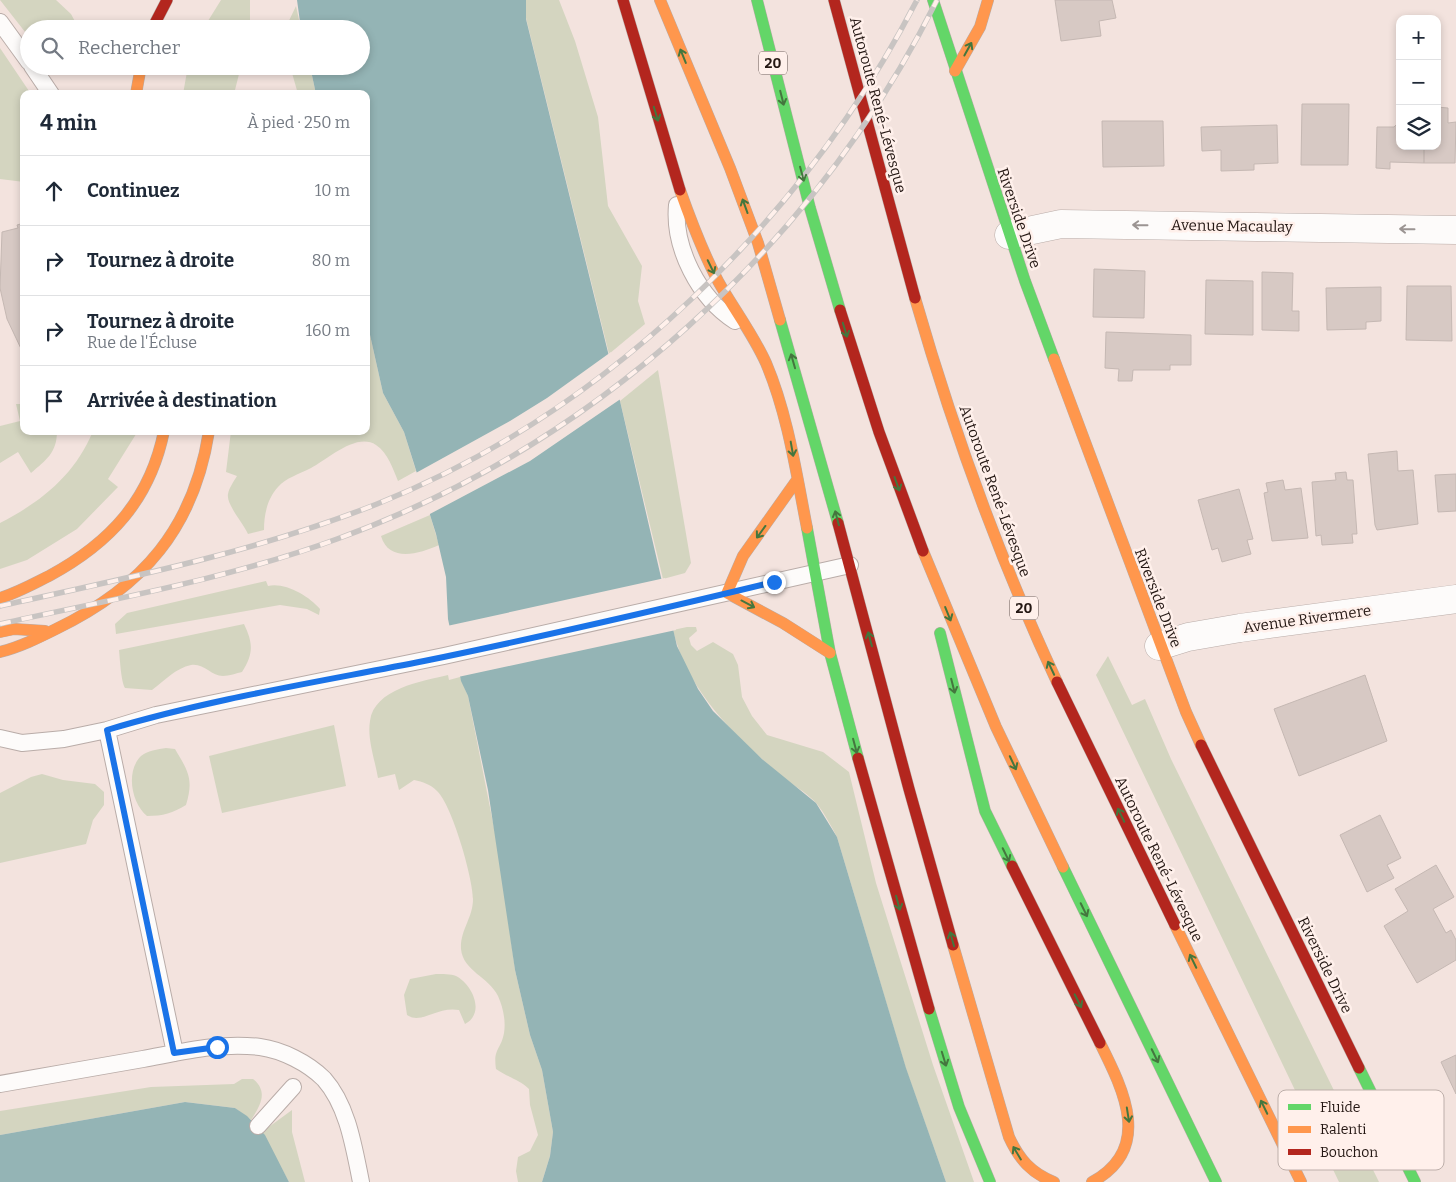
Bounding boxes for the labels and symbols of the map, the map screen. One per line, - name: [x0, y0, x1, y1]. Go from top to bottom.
- street label: Autoroute René-Lévesque: [846, 15, 910, 195]
- one-way arrow: [963, 41, 973, 56]
- one-way arrow: [678, 49, 688, 64]
- road number: 20: [759, 52, 787, 74]
- one-way arrow: [778, 90, 787, 106]
- one-way arrow: [652, 106, 662, 122]
- one-way arrow: [798, 165, 807, 181]
- street label: Riverside Drive: [993, 166, 1045, 270]
- one-way arrow: [740, 199, 749, 215]
- street label: Avenue Macaulay: [1171, 216, 1293, 236]
- one-way arrow: [1132, 220, 1148, 230]
- one-way arrow: [1400, 224, 1416, 234]
- one-way arrow: [707, 259, 716, 274]
- one-way arrow: [841, 322, 851, 338]
- one-way arrow: [788, 354, 798, 370]
- street label: Autoroute René-Lévesque: [955, 403, 1035, 579]
- one-way arrow: [787, 441, 797, 457]
- one-way arrow: [893, 476, 902, 492]
- one-way arrow: [832, 510, 841, 526]
- one-way arrow: [756, 525, 766, 539]
- street label: Riverside Drive: [1131, 546, 1185, 650]
- route end: [763, 571, 786, 594]
- road number: 20: [1010, 596, 1038, 620]
- one-way arrow: [741, 599, 756, 609]
- street label: Avenue Rivermere: [1242, 601, 1372, 637]
- one-way arrow: [944, 606, 953, 621]
- one-way arrow: [864, 632, 874, 648]
- one-way arrow: [1046, 661, 1055, 676]
- one-way arrow: [949, 677, 959, 693]
- one-way arrow: [851, 738, 860, 754]
- one-way arrow: [1009, 755, 1019, 770]
- street label: Autoroute René-Lévesque: [1111, 773, 1207, 945]
- one-way arrow: [1116, 808, 1125, 823]
- one-way arrow: [1002, 847, 1011, 862]
- one-way arrow: [894, 895, 903, 911]
- one-way arrow: [1079, 902, 1089, 917]
- street label: Riverside Drive: [1294, 914, 1356, 1016]
- one-way arrow: [946, 931, 956, 947]
- one-way arrow: [1187, 954, 1197, 969]
- one-way arrow: [1073, 993, 1083, 1008]
- route start: [206, 1036, 229, 1059]
- one-way arrow: [1150, 1048, 1160, 1063]
- one-way arrow: [940, 1050, 950, 1066]
- legend: [1278, 1090, 1444, 1170]
- text: Fluide: [1320, 1099, 1361, 1116]
- one-way arrow: [1259, 1100, 1268, 1115]
- one-way arrow: [1124, 1106, 1134, 1122]
- text: Ralenti: [1320, 1121, 1366, 1138]
- text: Bouchon: [1320, 1144, 1378, 1161]
- one-way arrow: [1012, 1145, 1022, 1160]

